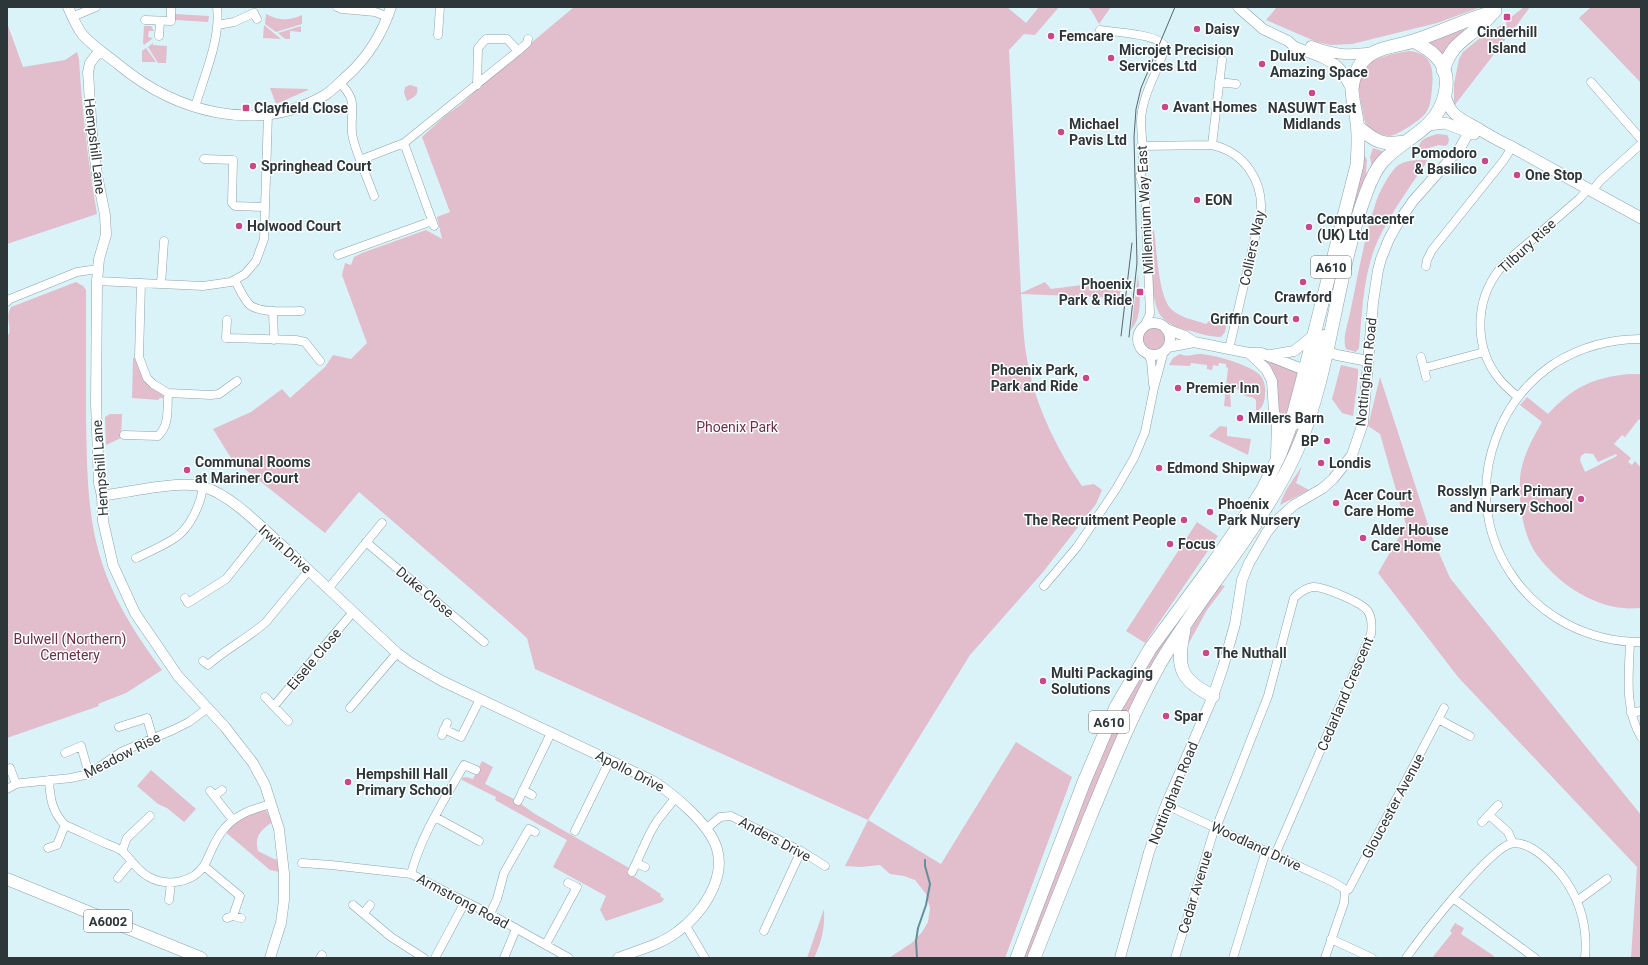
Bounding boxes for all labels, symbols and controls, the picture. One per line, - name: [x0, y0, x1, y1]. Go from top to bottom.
- marker: Cinderhill Island: [1502, 12, 1512, 22]
- place label: Daisy: [1205, 21, 1240, 37]
- marker: Daisy: [1192, 24, 1202, 34]
- place label: Cinderhill Island: [1477, 24, 1537, 56]
- place label: Femcare: [1059, 28, 1114, 44]
- marker: Femcare: [1046, 31, 1056, 41]
- place label: Microjet Precision Services Ltd: [1119, 42, 1234, 74]
- place label: Dulux Amazing Space: [1270, 48, 1368, 80]
- marker: Microjet Precision Services Ltd: [1106, 53, 1116, 63]
- marker: Dulux Amazing Space: [1257, 59, 1267, 69]
- marker: NASUWT East Midlands: [1307, 88, 1317, 98]
- street label: Hempshill Lane: [81, 97, 109, 195]
- place label: Avant Homes: [1173, 99, 1257, 115]
- place label: Clayfield Close: [254, 100, 348, 116]
- place label: NASUWT East Midlands: [1268, 100, 1357, 132]
- marker: Avant Homes: [1160, 102, 1170, 112]
- marker: Clayfield Close: [241, 103, 251, 113]
- place label: Michael Pavis Ltd: [1069, 116, 1127, 148]
- marker: Michael Pavis Ltd: [1056, 127, 1066, 137]
- street label: Millennium Way East: [1134, 145, 1156, 275]
- place label: Pomodoro & Basilico: [1412, 145, 1477, 177]
- marker: Pomodoro & Basilico: [1480, 156, 1490, 166]
- place label: Springhead Court: [261, 158, 372, 174]
- marker: Springhead Court: [248, 161, 258, 171]
- place label: One Stop: [1525, 167, 1583, 183]
- marker: One Stop: [1512, 170, 1522, 180]
- place label: EON: [1205, 192, 1232, 208]
- marker: EON: [1192, 195, 1202, 205]
- street label: Colliers Way: [1236, 209, 1268, 287]
- place label: Computacenter (UK) Ltd: [1317, 211, 1414, 244]
- street label: Tilbury Rise: [1495, 215, 1559, 277]
- place label: Holwood Court: [247, 218, 341, 234]
- marker: Holwood Court: [234, 221, 244, 231]
- marker: Computacenter (UK) Ltd: [1304, 222, 1314, 232]
- road number: A610: [1311, 256, 1351, 278]
- place label: Phoenix Park & Ride: [1059, 276, 1133, 308]
- marker: Crawford: [1298, 277, 1308, 287]
- marker: Phoenix Park & Ride: [1135, 287, 1145, 297]
- place label: Crawford: [1274, 289, 1332, 305]
- place label: Griffin Court: [1210, 311, 1288, 327]
- marker: Griffin Court: [1291, 314, 1301, 324]
- street label: Nottingham Road: [1352, 317, 1380, 427]
- place label: Phoenix Park, Park and Ride: [991, 362, 1078, 394]
- marker: Phoenix Park, Park and Ride: [1081, 373, 1091, 383]
- place label: Premier Inn: [1186, 380, 1260, 396]
- marker: Premier Inn: [1173, 383, 1183, 393]
- place label: Millers Barn: [1248, 410, 1324, 426]
- marker: Millers Barn: [1235, 413, 1245, 423]
- street label: Hempshill Lane: [89, 419, 111, 517]
- park label: Phoenix Park: [696, 419, 779, 435]
- place label: BP: [1301, 433, 1319, 449]
- marker: BP: [1322, 436, 1332, 446]
- place label: Communal Rooms at Mariner Court: [195, 454, 311, 486]
- place label: Londis: [1329, 455, 1371, 471]
- marker: Londis: [1316, 458, 1326, 468]
- place label: Edmond Shipway: [1167, 460, 1276, 476]
- marker: Edmond Shipway: [1154, 463, 1164, 473]
- marker: Communal Rooms at Mariner Court: [182, 465, 192, 475]
- place label: Rosslyn Park Primary and Nursery School: [1437, 483, 1574, 515]
- place label: Acer Court Care Home: [1344, 487, 1415, 519]
- marker: Rosslyn Park Primary and Nursery School: [1576, 494, 1586, 504]
- place label: Phoenix Park Nursery: [1218, 496, 1301, 528]
- marker: Acer Court Care Home: [1331, 498, 1341, 508]
- marker: Phoenix Park Nursery: [1205, 507, 1215, 517]
- place label: The Recruitment People: [1024, 512, 1176, 528]
- marker: The Recruitment People: [1179, 515, 1189, 525]
- street label: Irwin Drive: [255, 521, 315, 577]
- place label: Alder House Care Home: [1371, 522, 1449, 554]
- marker: Alder House Care Home: [1358, 533, 1368, 543]
- place label: Focus: [1178, 536, 1216, 552]
- marker: Focus: [1165, 539, 1175, 549]
- street label: Duke Close: [393, 563, 457, 621]
- street label: Eisele Close: [284, 625, 344, 693]
- park label: Bulwell (Northern) Cemetery: [14, 631, 126, 663]
- street label: Cedarland Crescent: [1314, 634, 1376, 753]
- place label: The Nuthall: [1214, 645, 1287, 661]
- marker: The Nuthall: [1201, 648, 1211, 658]
- place label: Multi Packaging Solutions: [1051, 665, 1153, 697]
- marker: Multi Packaging Solutions: [1038, 676, 1048, 686]
- place label: Spar: [1174, 708, 1203, 724]
- road number: A610: [1089, 711, 1129, 733]
- marker: Spar: [1161, 711, 1171, 721]
- street label: Meadow Rise: [81, 729, 163, 781]
- street label: Nottingham Road: [1145, 739, 1201, 847]
- street label: Apollo Drive: [593, 747, 667, 795]
- street label: Gloucester Avenue: [1359, 751, 1427, 861]
- place label: Hempshill Hall Primary School: [356, 766, 453, 798]
- marker: Hempshill Hall Primary School: [343, 777, 353, 787]
- street label: Anders Drive: [736, 813, 814, 865]
- street label: Woodland Drive: [1208, 818, 1304, 874]
- street label: Cedar Avenue: [1175, 849, 1215, 935]
- street label: Armstrong Road: [414, 870, 512, 932]
- road number: A6002: [84, 910, 132, 932]

